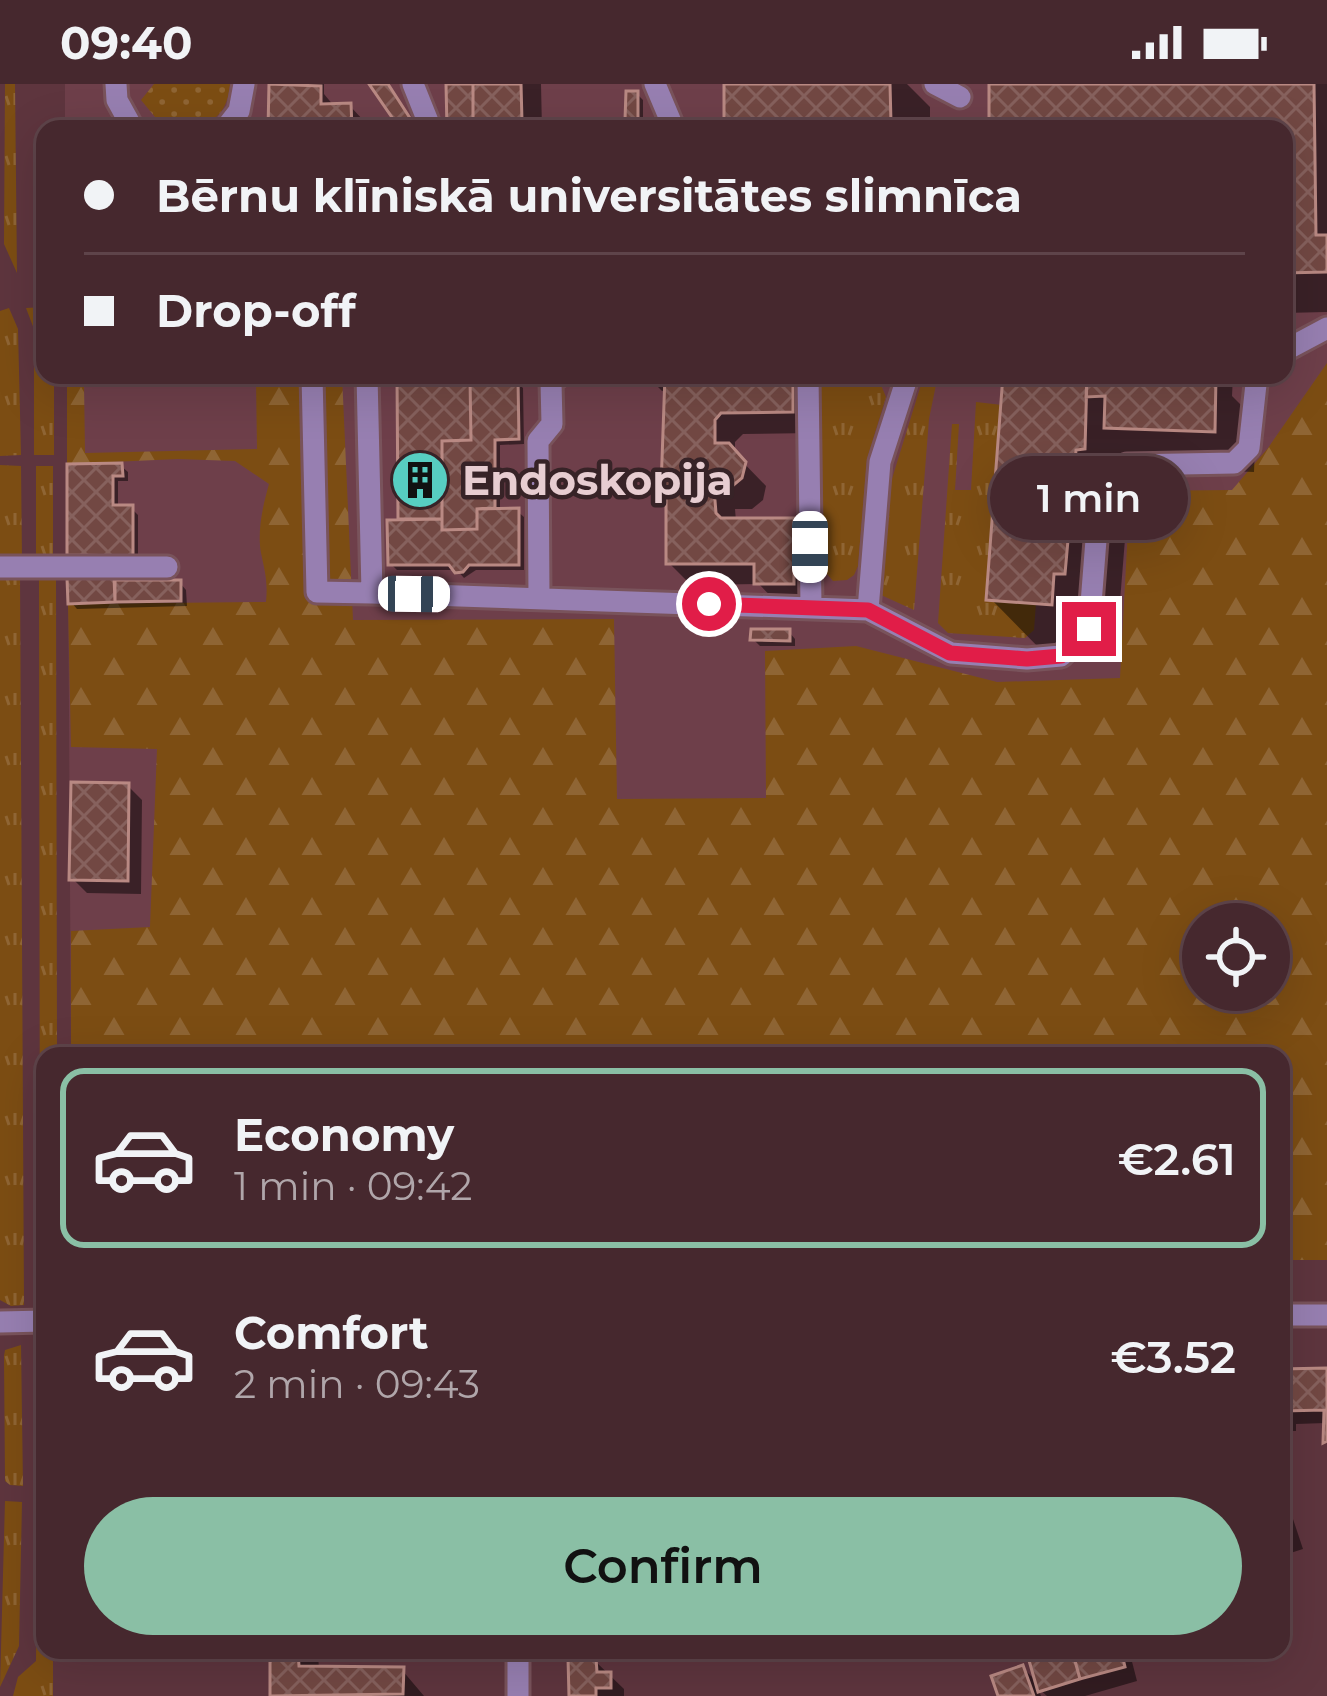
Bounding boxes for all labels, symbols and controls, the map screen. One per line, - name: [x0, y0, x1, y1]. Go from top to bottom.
- text: 09:40: [60, 15, 193, 70]
- text: Bērnu klīniskā universitātes slimnīca: [156, 168, 1022, 223]
- text: Drop-off: [156, 283, 356, 338]
- building icon: Endoskopija: [389, 449, 451, 511]
- place label: Endoskopija: [462, 454, 733, 506]
- callout: 1 min: [990, 455, 1188, 539]
- text: 1 min: [1037, 474, 1141, 522]
- car: [792, 511, 828, 583]
- car: [378, 575, 450, 613]
- route start: [682, 577, 736, 631]
- route end: [1062, 602, 1116, 656]
- map controls: [1182, 903, 1290, 1011]
- button: locate: [1182, 903, 1290, 1011]
- icon: car: [90, 1104, 198, 1212]
- text: Economy: [234, 1107, 454, 1162]
- text: €2.61: [1118, 1131, 1236, 1186]
- text: 1 min · 09:42: [234, 1162, 472, 1210]
- icon: car: [90, 1302, 198, 1410]
- text: Comfort: [234, 1305, 429, 1360]
- text: €3.52: [1110, 1329, 1236, 1384]
- text: 2 min · 09:43: [234, 1360, 480, 1408]
- button: Confirm: [84, 1497, 1242, 1635]

